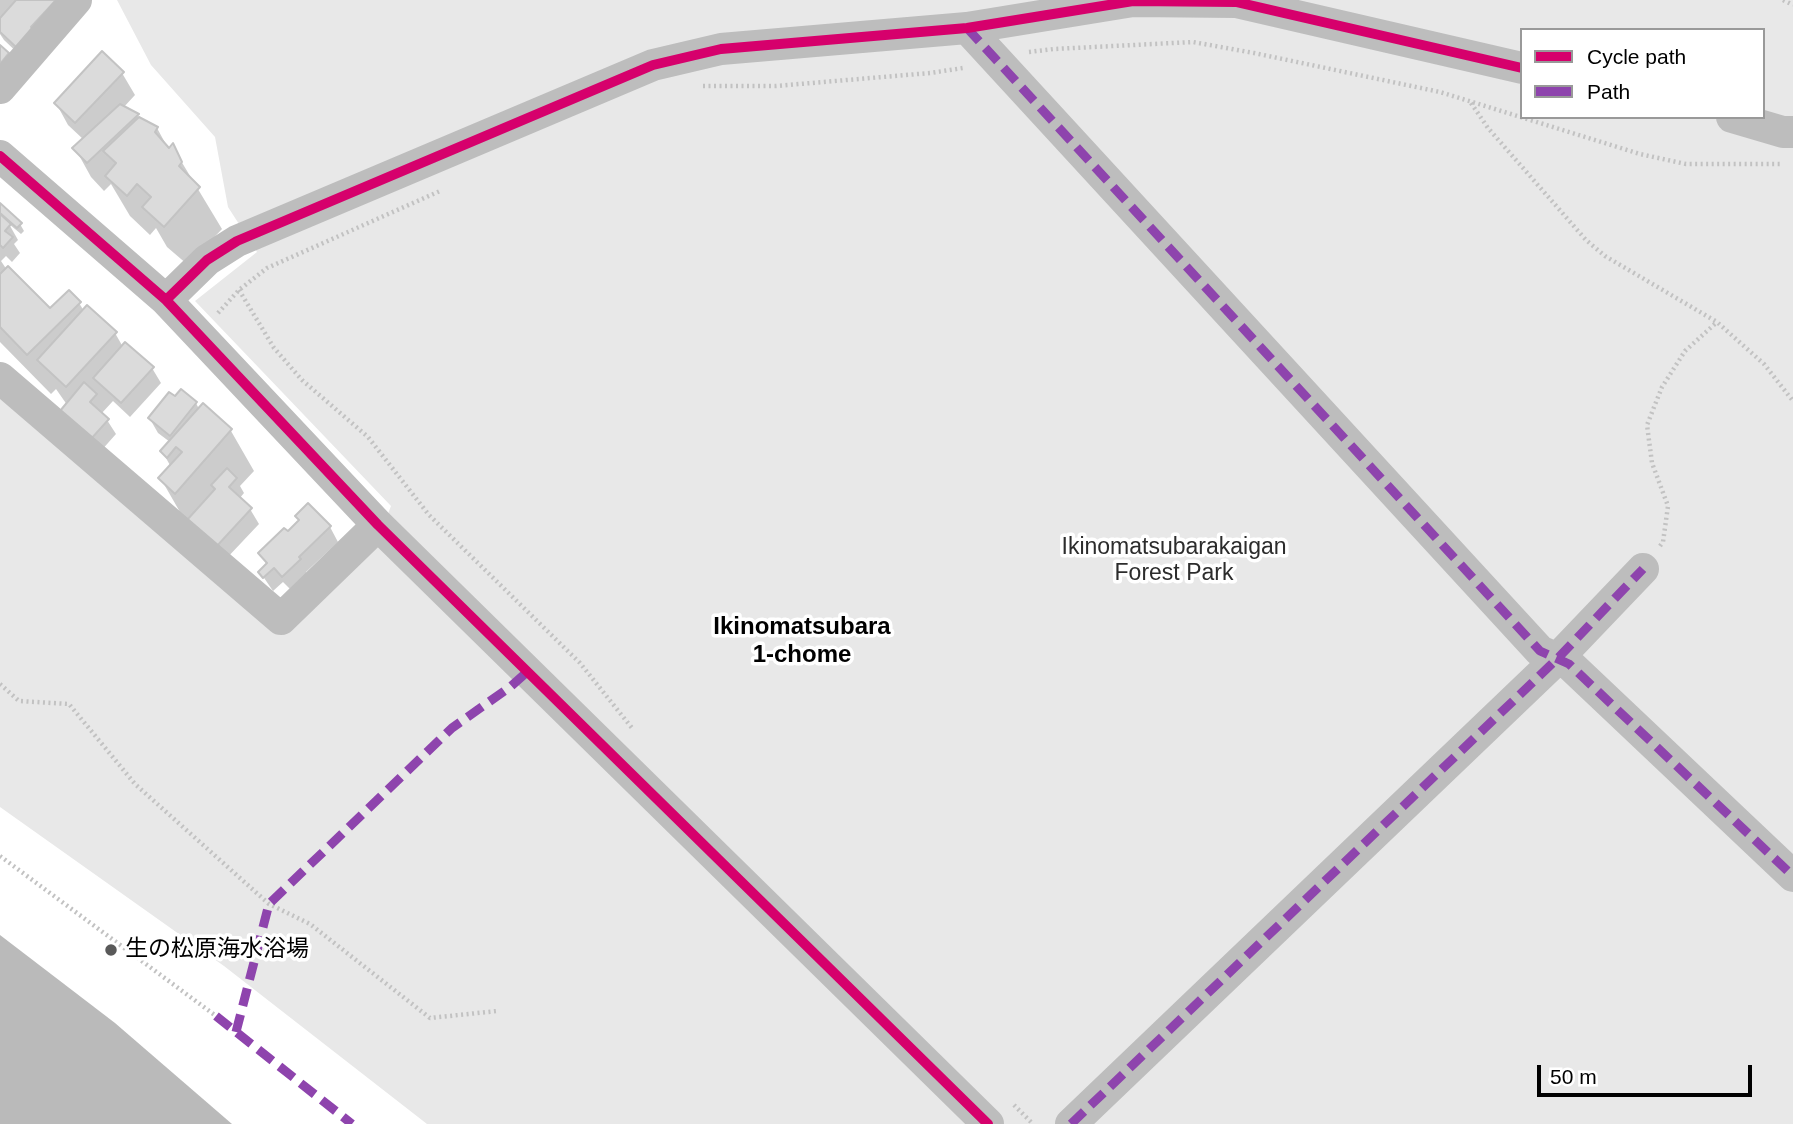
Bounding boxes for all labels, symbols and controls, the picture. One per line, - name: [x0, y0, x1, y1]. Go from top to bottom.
- legend: [1520, 28, 1765, 119]
- text: Cycle path: [1587, 45, 1686, 68]
- text: Path: [1587, 80, 1630, 103]
- park label: Ikinomatsubarakaigan Forest Park: [1061, 534, 1287, 588]
- district label: Ikinomatsubara 1-chome: [713, 613, 891, 669]
- place label: 生の松原海水浴場: [125, 936, 309, 964]
- marker: 生の松原海水浴場: [103, 942, 119, 958]
- scale bar: [1541, 1050, 1756, 1094]
- text: 50 m: [1550, 1065, 1597, 1088]

